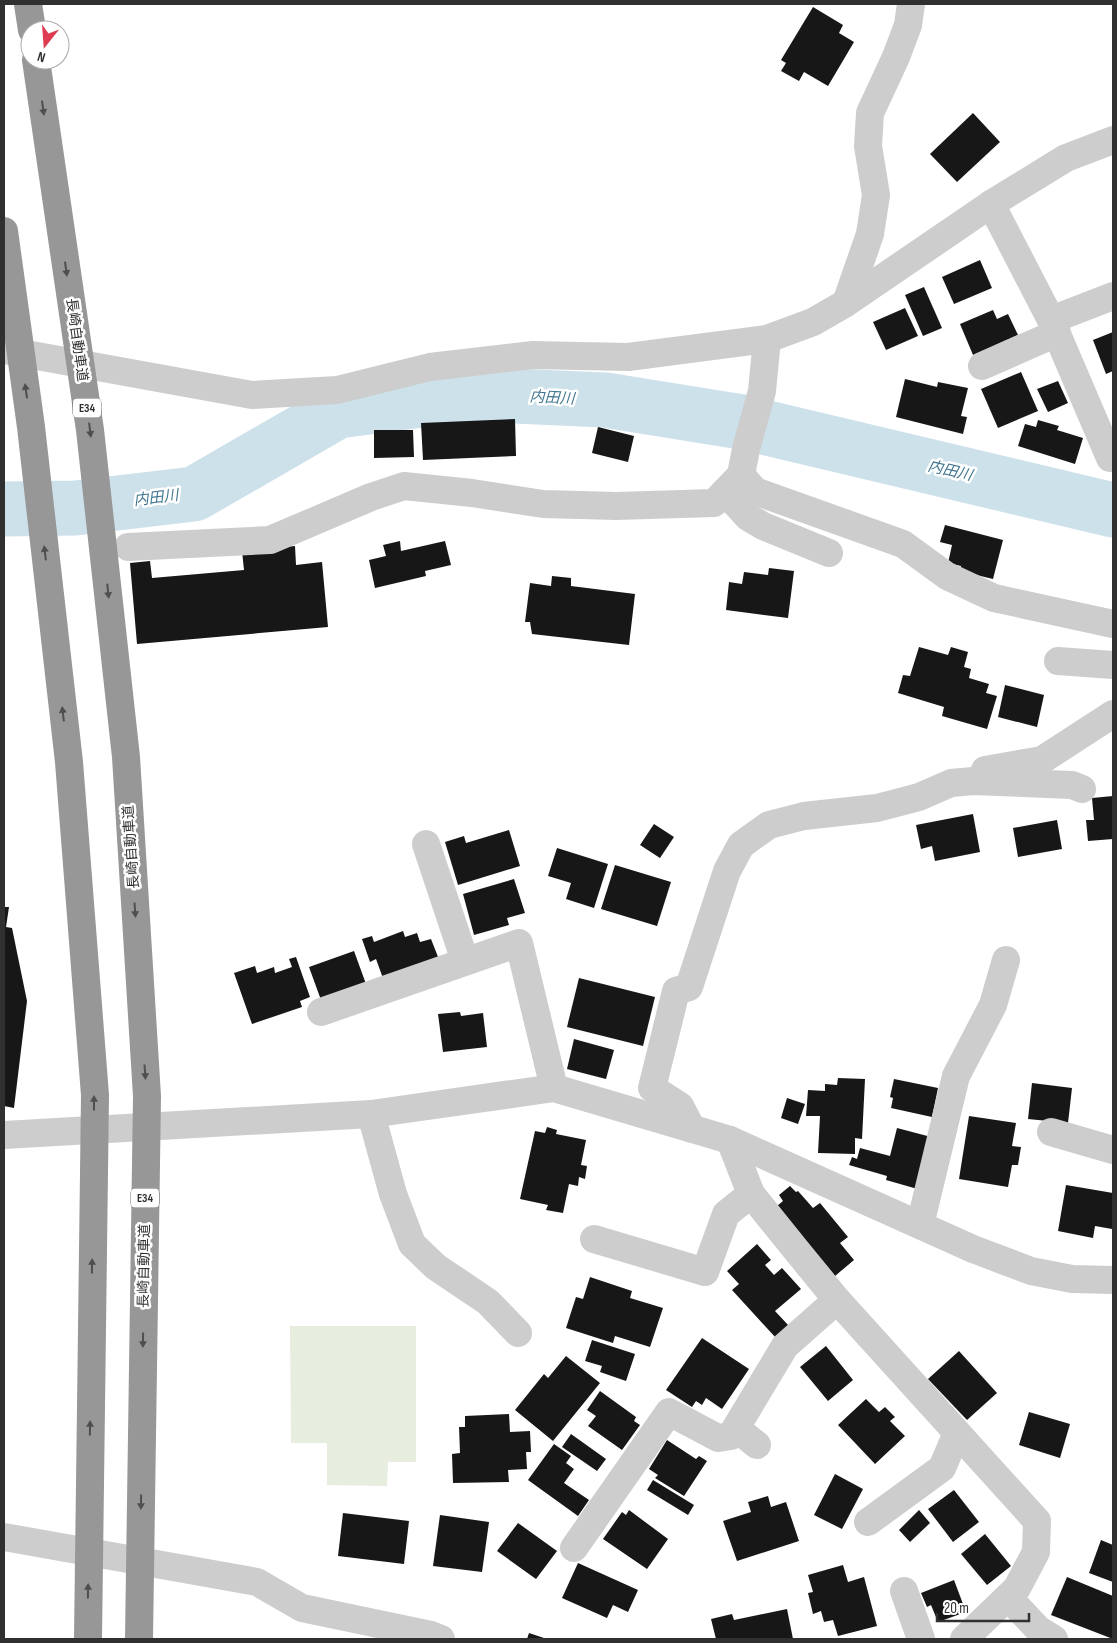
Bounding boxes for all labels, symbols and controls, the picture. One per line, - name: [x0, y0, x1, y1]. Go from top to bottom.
- north arrow: [20, 20, 70, 70]
- text: N: [35, 48, 47, 66]
- one-way arrow: [39, 101, 47, 117]
- one-way arrow: [63, 261, 71, 277]
- street label: 長崎自動車道: [63, 297, 91, 383]
- one-way arrow: [22, 383, 30, 399]
- water label: 内田川: [529, 387, 577, 409]
- road number: E34: [73, 398, 101, 418]
- one-way arrow: [86, 422, 94, 438]
- water label: 内田川: [926, 457, 976, 486]
- water label: 内田川: [133, 486, 181, 510]
- one-way arrow: [41, 544, 49, 560]
- one-way arrow: [104, 584, 112, 600]
- one-way arrow: [59, 706, 67, 722]
- street label: 長崎自動車道: [120, 805, 142, 889]
- one-way arrow: [132, 903, 140, 919]
- one-way arrow: [142, 1065, 150, 1081]
- one-way arrow: [91, 1095, 99, 1111]
- road number: E34: [131, 1188, 159, 1208]
- street label: 長崎自動車道: [135, 1224, 153, 1308]
- one-way arrow: [88, 1257, 96, 1273]
- one-way arrow: [139, 1332, 147, 1348]
- one-way arrow: [86, 1420, 94, 1436]
- one-way arrow: [137, 1495, 145, 1511]
- one-way arrow: [84, 1582, 92, 1598]
- scale bar: [937, 1590, 1030, 1622]
- text: 20 m: [944, 1599, 969, 1618]

